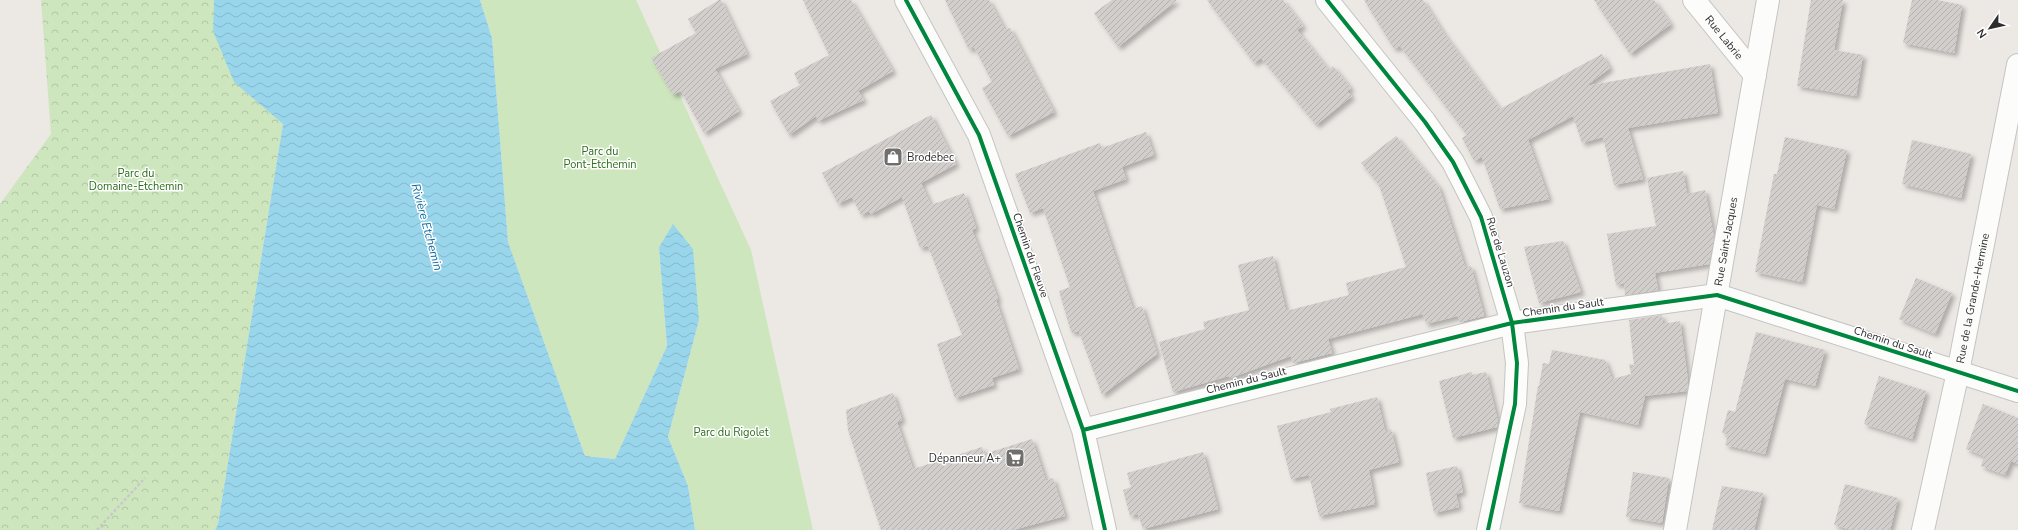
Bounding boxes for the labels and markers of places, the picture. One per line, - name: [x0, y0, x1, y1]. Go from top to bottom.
- shop icon: Brodebec: [882, 146, 904, 168]
- place label: Brodebec: [907, 150, 954, 165]
- supermarket icon: Dépanneur A+: [1004, 447, 1026, 469]
- place label: Dépanneur A+: [929, 451, 1001, 466]

